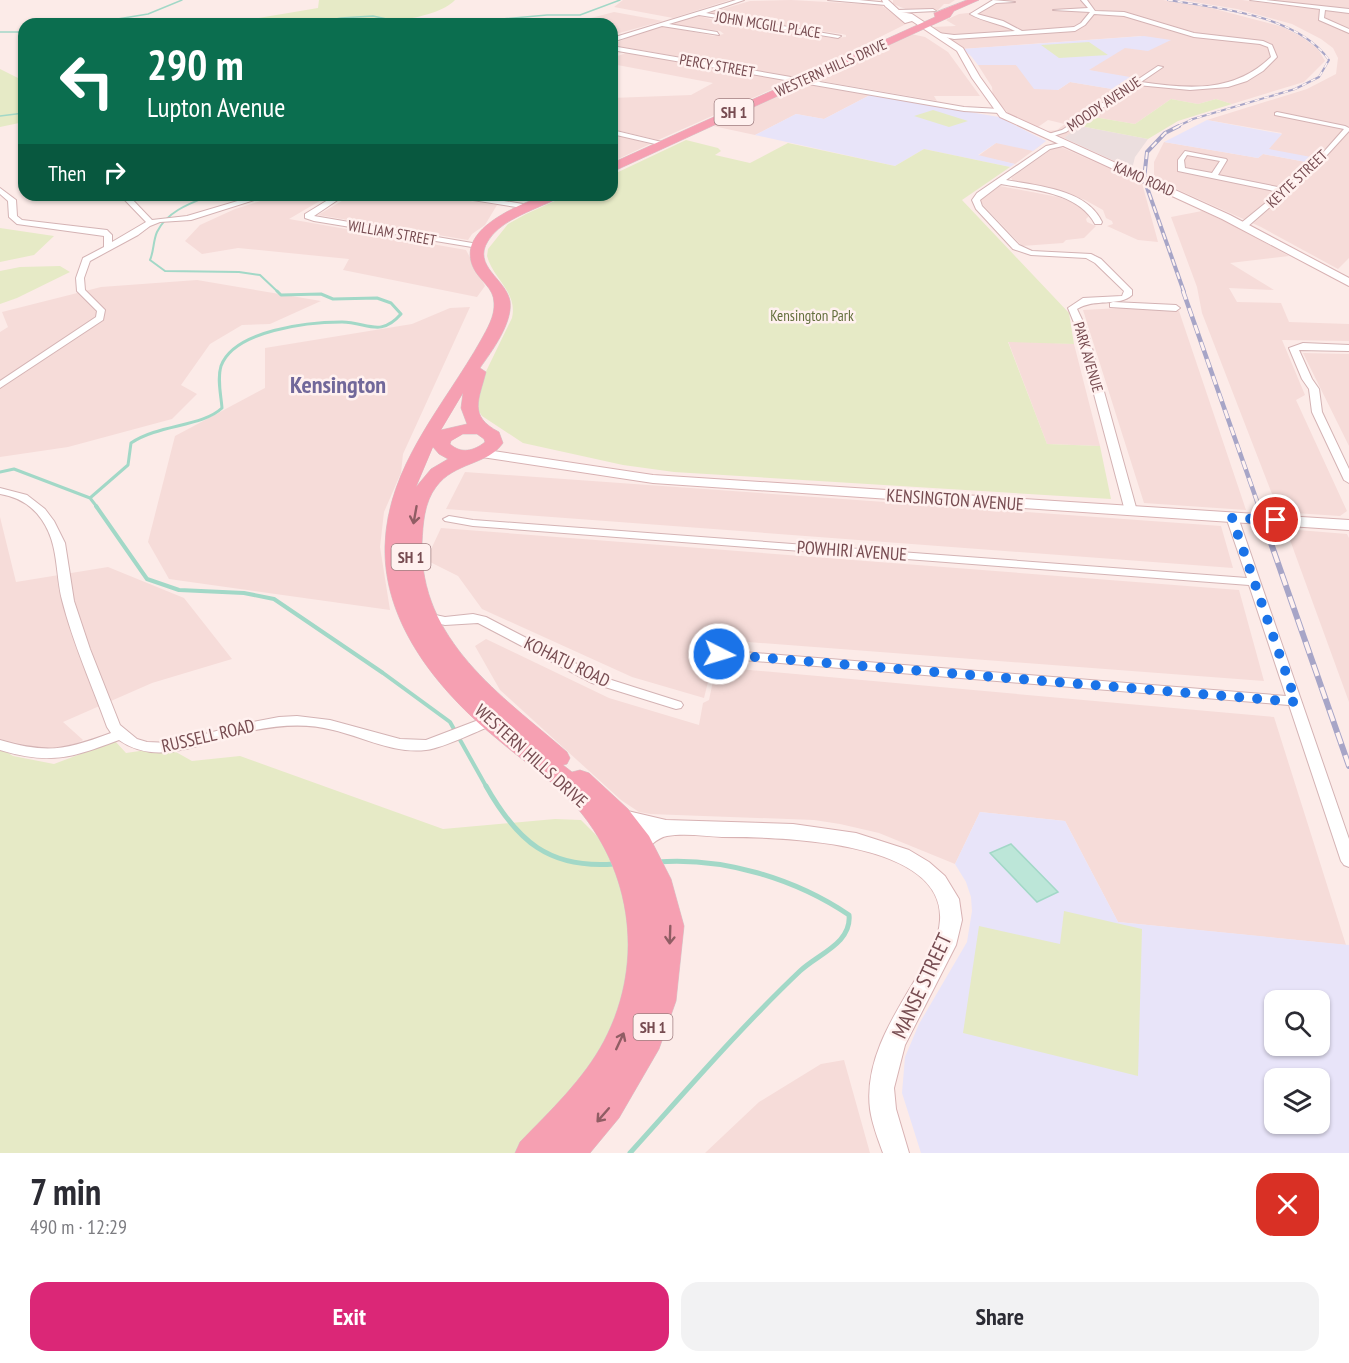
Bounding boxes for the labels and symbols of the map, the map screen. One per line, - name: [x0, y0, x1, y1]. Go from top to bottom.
- street label: JOHN MCGILL PLACE: [713, 7, 822, 42]
- street label: WESTERN HILLS DRIVE: [772, 34, 890, 101]
- street label: PERCY STREET: [678, 50, 756, 82]
- street label: MOODY AVENUE: [1063, 72, 1144, 135]
- road number: SH 1: [714, 99, 754, 125]
- street label: KEYTE STREET: [1262, 145, 1331, 212]
- street label: KAMO ROAD: [1111, 157, 1178, 200]
- street label: WILLIAM STREET: [346, 215, 438, 250]
- park label: Kensington Park: [770, 306, 854, 325]
- street label: PARK AVENUE: [1069, 319, 1108, 394]
- district label: Kensington: [290, 369, 386, 400]
- street label: KENSINGTON AVENUE: [886, 483, 1024, 516]
- pin: [1250, 494, 1301, 545]
- one-way arrow: [409, 504, 420, 524]
- street label: POWHIRI AVENUE: [796, 535, 908, 566]
- road number: SH 1: [392, 544, 430, 570]
- position arrow: [687, 622, 751, 686]
- street label: KOHATU ROAD: [521, 631, 614, 692]
- street label: WESTERN HILLS DRIVE: [470, 699, 593, 812]
- street label: RUSSELL ROAD: [159, 714, 257, 757]
- one-way arrow: [664, 925, 675, 945]
- street label: MANSE STREET: [885, 928, 958, 1043]
- road number: SH 1: [634, 1014, 672, 1040]
- one-way arrow: [614, 1033, 626, 1051]
- one-way arrow: [596, 1107, 609, 1123]

